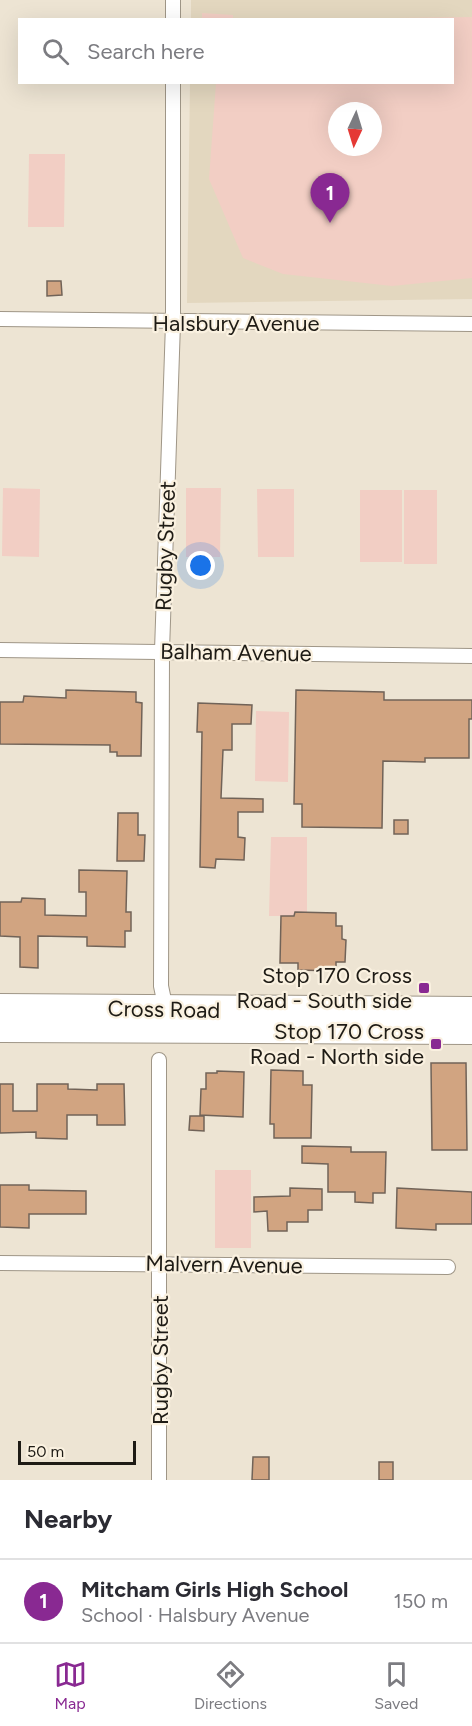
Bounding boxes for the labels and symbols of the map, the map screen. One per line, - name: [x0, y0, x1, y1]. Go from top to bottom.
- north arrow: [328, 102, 382, 156]
- pin: 1: [310, 174, 350, 223]
- street label: Halsbury Avenue: [153, 310, 319, 337]
- street label: Rugby Street: [150, 481, 181, 612]
- your location: [186, 551, 215, 580]
- street label: Balham Avenue: [160, 638, 312, 667]
- place label: Stop 170 Cross Road - South side: [236, 962, 412, 1014]
- marker: Stop 170 Cross Road - South side: [417, 981, 431, 995]
- street label: Cross Road: [107, 995, 221, 1024]
- place label: Stop 170 Cross Road - North side: [250, 1018, 424, 1070]
- marker: Stop 170 Cross Road - North side: [429, 1037, 443, 1051]
- street label: Malvern Avenue: [145, 1250, 303, 1279]
- street label: Rugby Street: [147, 1295, 174, 1425]
- scale bar: [18, 1438, 136, 1466]

